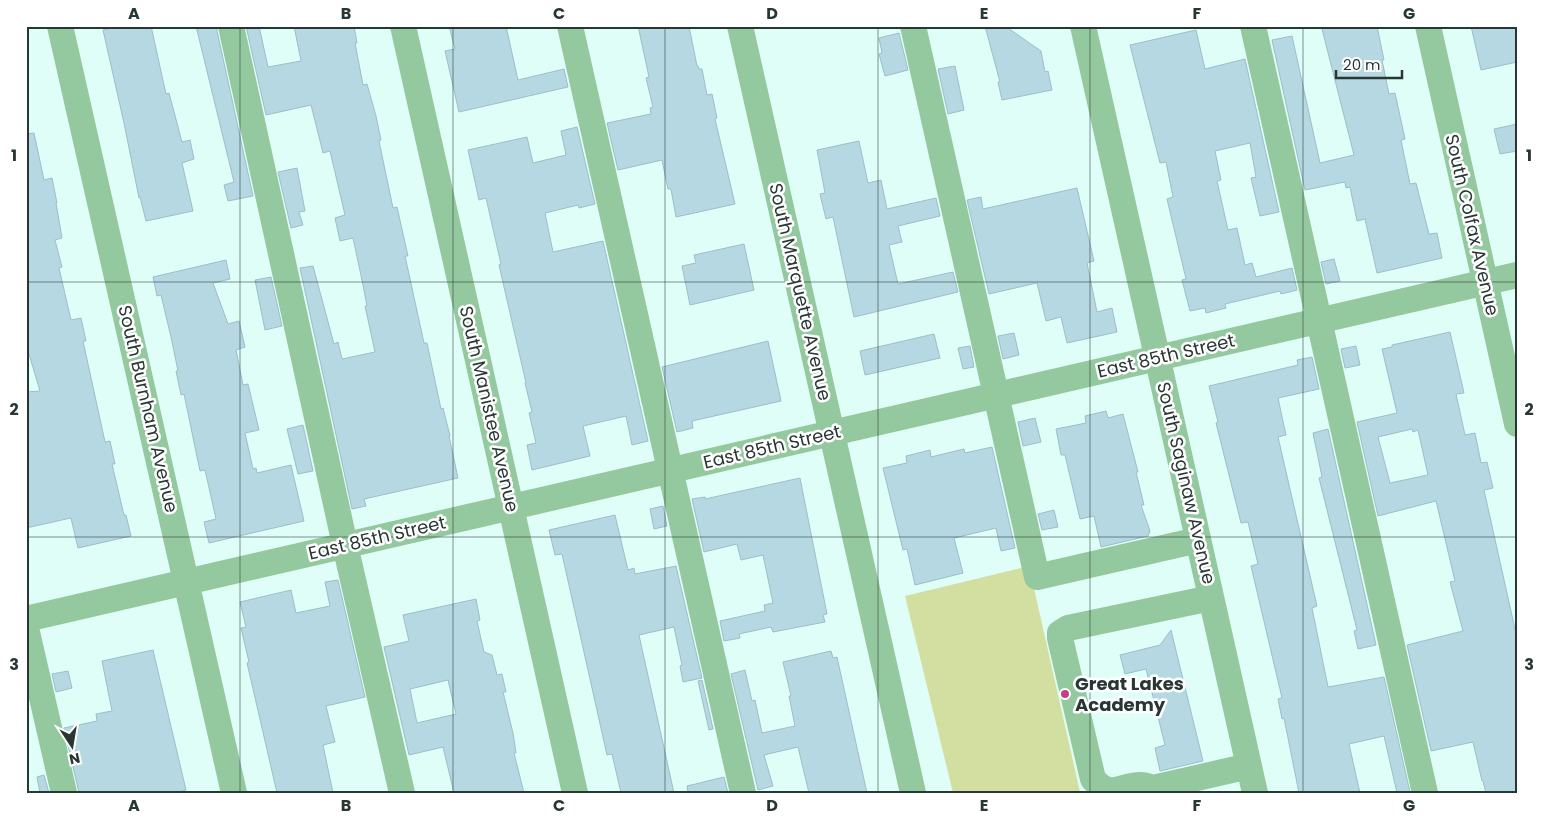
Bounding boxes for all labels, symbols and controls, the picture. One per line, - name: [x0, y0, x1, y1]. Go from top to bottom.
- text: A: [128, 2, 140, 25]
- text: B: [341, 2, 351, 25]
- text: C: [553, 2, 565, 25]
- text: D: [766, 2, 778, 25]
- text: E: [980, 2, 988, 25]
- text: F: [1193, 2, 1202, 25]
- text: G: [1403, 2, 1415, 25]
- scale bar: [1336, 48, 1402, 80]
- text: 20 m: [1343, 54, 1381, 75]
- street label: South Colfax Avenue: [1439, 132, 1506, 318]
- text: 1: [11, 144, 17, 167]
- text: 1: [1526, 144, 1532, 167]
- street label: South Marquette Avenue: [763, 181, 838, 403]
- street label: South Burnham Avenue: [112, 303, 185, 515]
- street label: South Manistee Avenue: [454, 303, 525, 514]
- street label: East 85th Street: [1095, 328, 1237, 383]
- street label: South Saginaw Avenue: [1151, 379, 1222, 586]
- text: 2: [9, 398, 19, 421]
- text: 2: [1524, 398, 1534, 421]
- street label: East 85th Street: [701, 419, 843, 474]
- street label: East 85th Street: [306, 510, 448, 565]
- text: 3: [9, 653, 19, 676]
- text: 3: [1524, 653, 1534, 676]
- place label: Great Lakes Academy: [1075, 671, 1184, 717]
- marker: Great Lakes Academy: [1059, 688, 1071, 700]
- north arrow: [48, 722, 98, 772]
- text: N: [67, 748, 82, 770]
- text: A: [128, 794, 140, 817]
- text: B: [341, 794, 351, 817]
- text: C: [553, 794, 565, 817]
- text: D: [766, 794, 778, 817]
- text: E: [980, 794, 988, 817]
- text: F: [1193, 794, 1202, 817]
- text: G: [1403, 794, 1415, 817]

